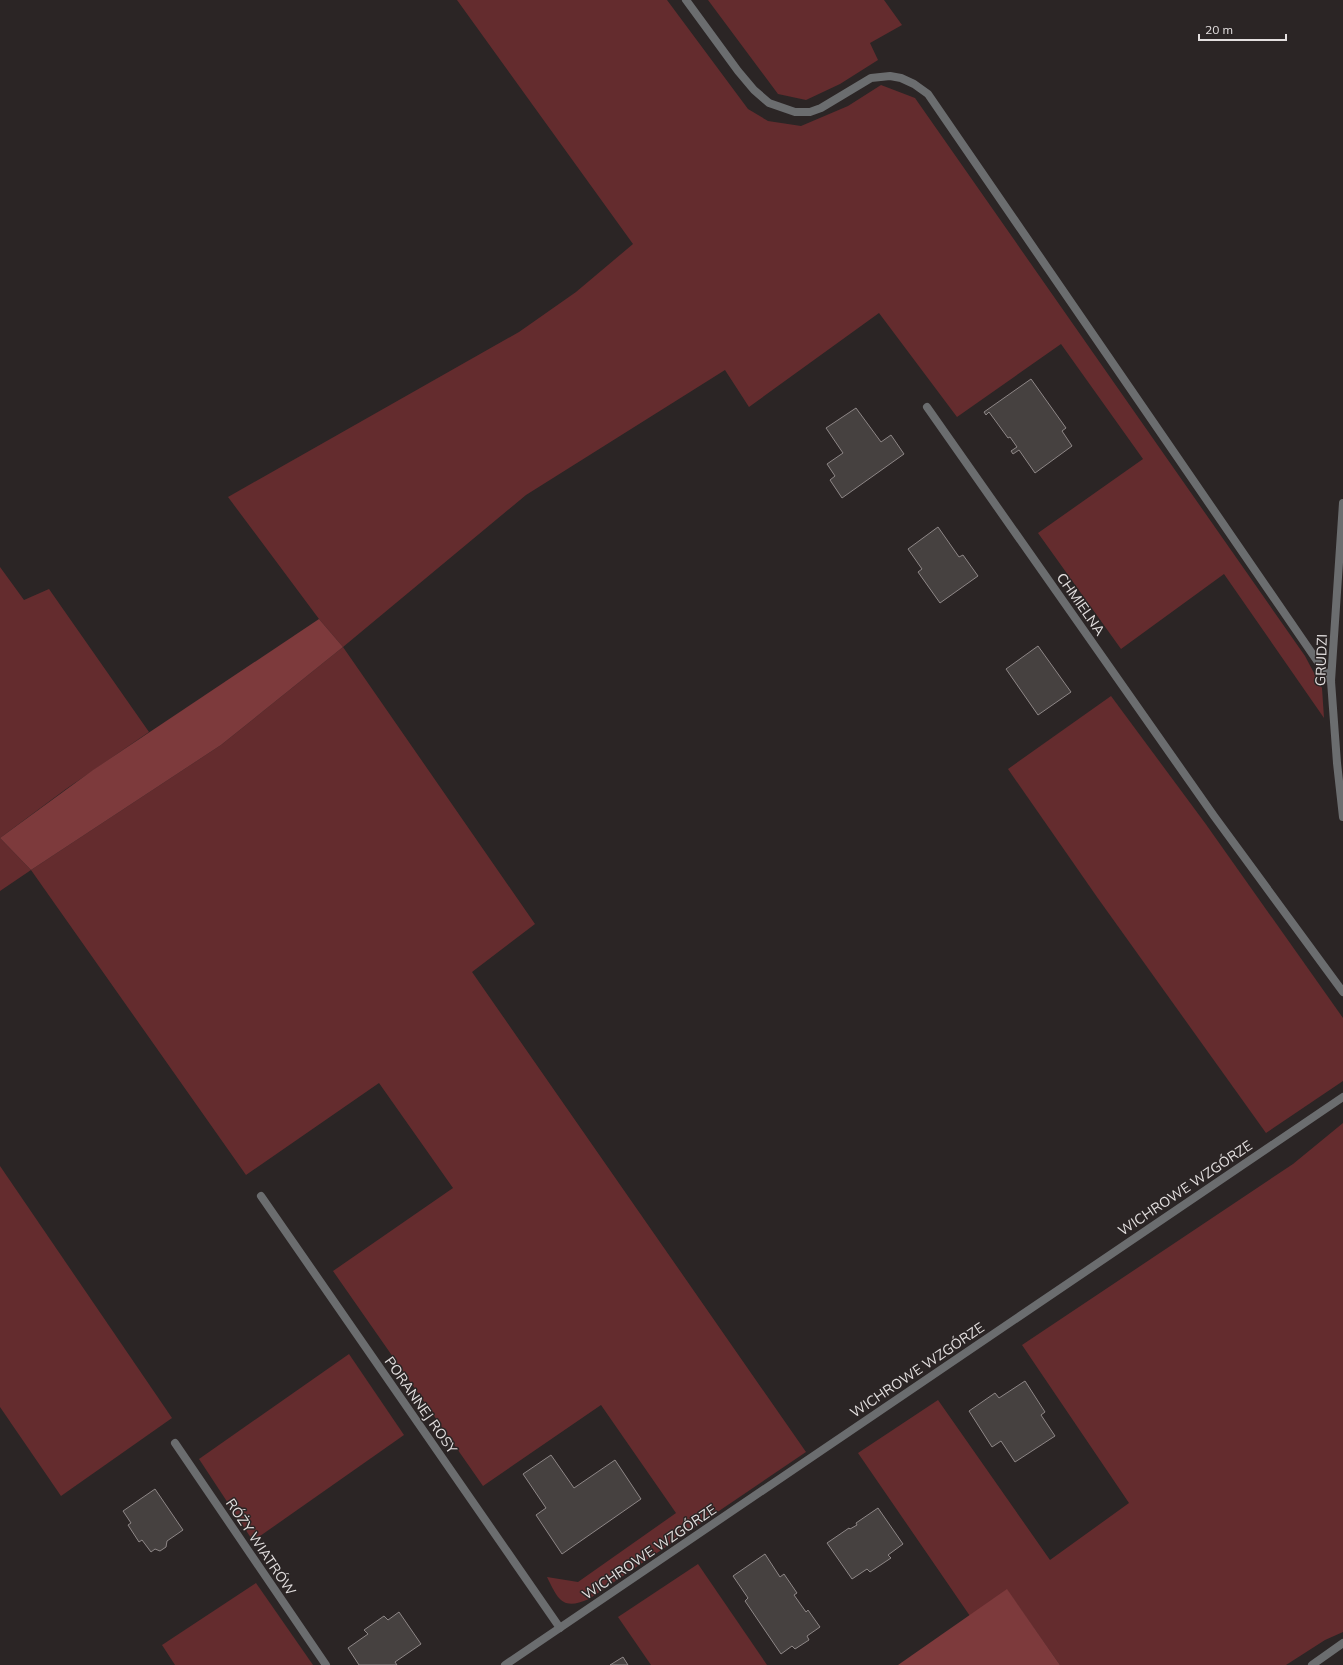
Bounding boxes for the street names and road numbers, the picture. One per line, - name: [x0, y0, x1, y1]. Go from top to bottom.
- street label: CHMIELNA: [1053, 569, 1110, 639]
- street label: GRUDZI: [1311, 634, 1331, 686]
- street label: WICHROWE WZGÓRZE: [1114, 1136, 1256, 1240]
- street label: WICHROWE WZGÓRZE: [846, 1318, 988, 1422]
- street label: PORANNEJ ROSY: [381, 1353, 461, 1457]
- street label: RÓŻY WIATRÓW: [222, 1495, 300, 1599]
- street label: WICHROWE WZGÓRZE: [578, 1500, 720, 1604]

